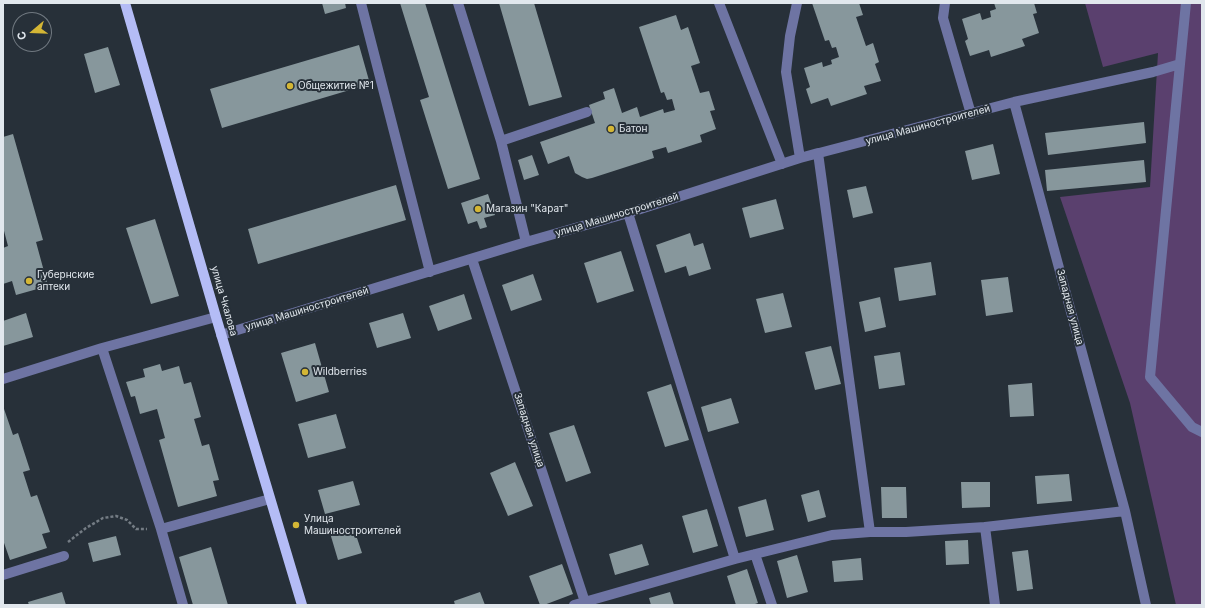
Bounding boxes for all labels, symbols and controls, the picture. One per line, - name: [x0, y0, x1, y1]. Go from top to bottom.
- north arrow: [12, 12, 52, 52]
- text: С: [14, 29, 30, 42]
- place label: Общежитие №1: [298, 80, 374, 92]
- marker: Общежитие №1: [285, 81, 295, 91]
- street label: улица Машиностроителей: [864, 103, 992, 147]
- place label: Батон: [619, 123, 647, 135]
- marker: Батон: [606, 124, 616, 134]
- street label: улица Машиностроителей: [554, 191, 680, 239]
- place label: Магазин "Карат": [486, 203, 568, 215]
- marker: Магазин "Карат": [473, 204, 483, 214]
- street label: улица Чкалова: [208, 265, 240, 337]
- street label: Западная улица: [1054, 268, 1086, 346]
- place label: Губернские аптеки: [37, 269, 94, 292]
- marker: Губернские аптеки: [24, 276, 34, 286]
- street label: улица Машиностроителей: [244, 285, 370, 333]
- place label: Wildberries: [313, 366, 367, 378]
- marker: Wildberries: [300, 367, 310, 377]
- street label: Западная улица: [511, 391, 547, 469]
- place label: Улица Машиностроителей: [304, 513, 401, 536]
- marker: Улица Машиностроителей: [291, 520, 301, 530]

